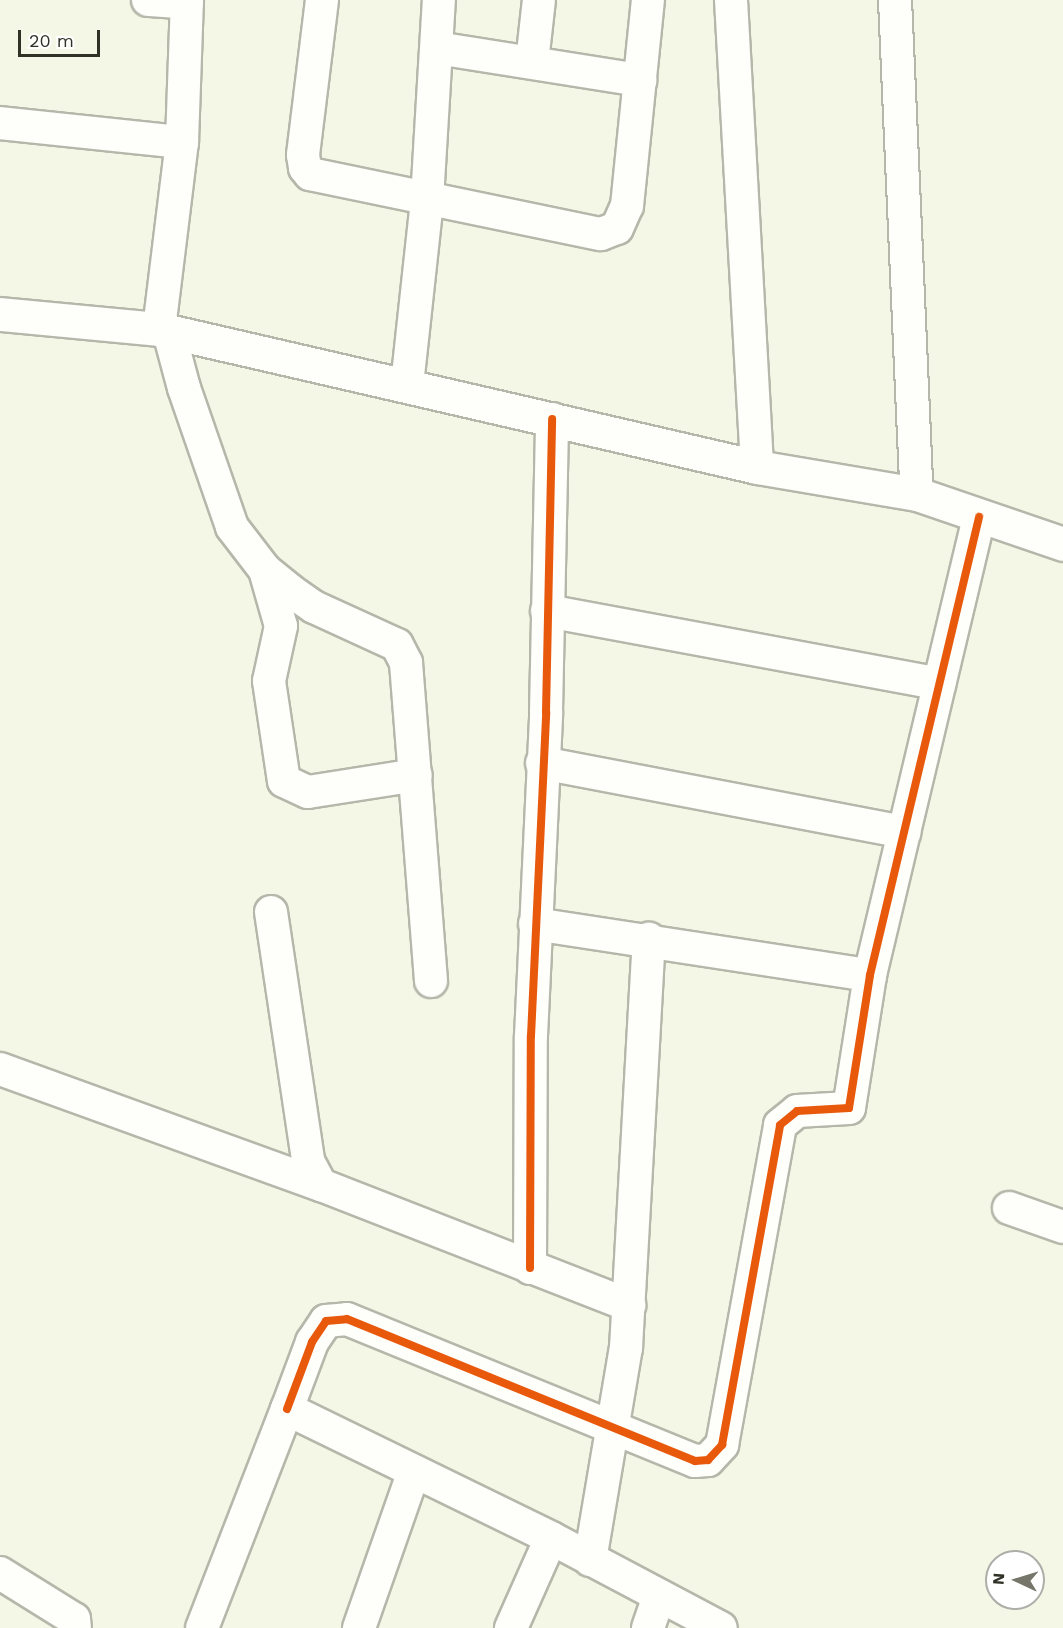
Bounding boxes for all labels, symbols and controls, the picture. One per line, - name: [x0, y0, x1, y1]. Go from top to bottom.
- scale bar: [21, 18, 104, 56]
- text: 20 m: [29, 30, 74, 51]
- north arrow: [985, 1550, 1045, 1610]
- text: N: [989, 1572, 1008, 1585]

